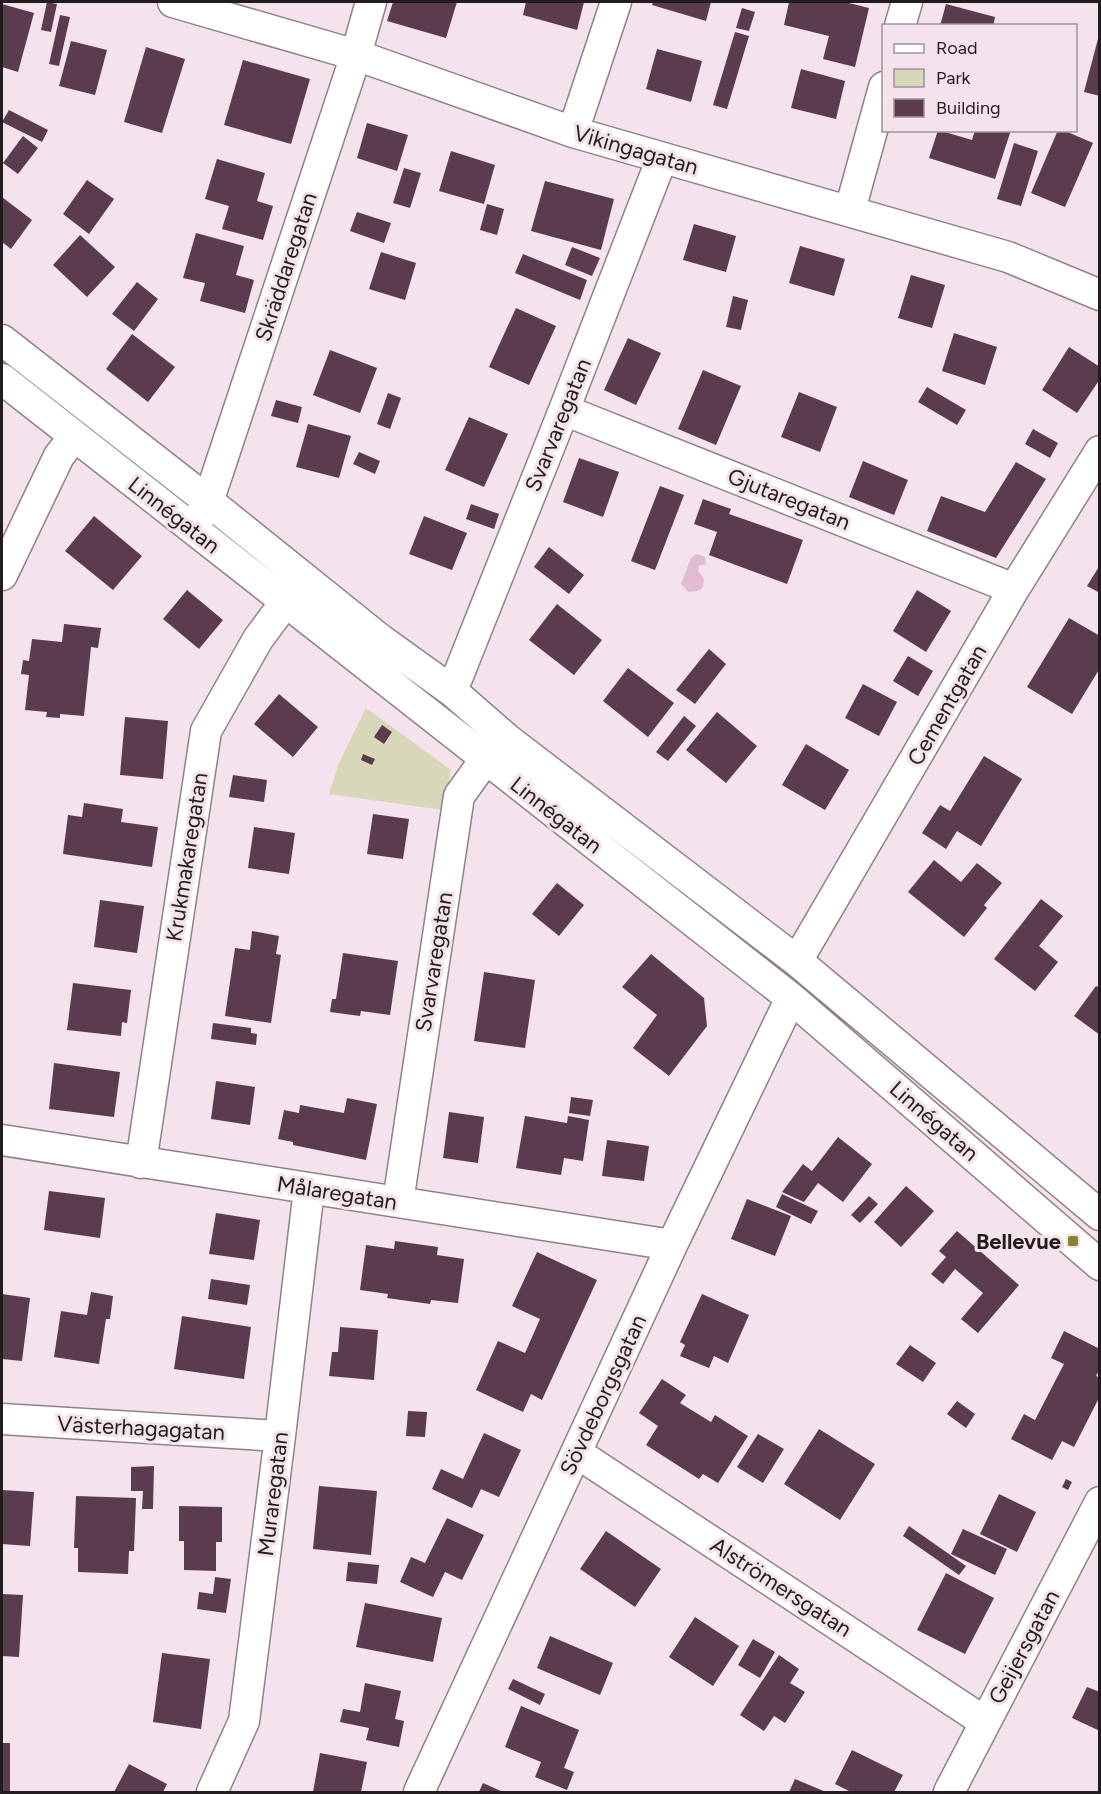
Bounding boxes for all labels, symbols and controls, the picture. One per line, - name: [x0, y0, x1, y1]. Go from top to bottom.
- legend: [882, 24, 1077, 132]
- text: Road: [936, 37, 977, 59]
- text: Park: [936, 67, 971, 89]
- text: Building: [936, 97, 1001, 119]
- street label: Vikingagatan: [571, 119, 701, 181]
- street label: Skräddaregatan: [249, 189, 323, 345]
- street label: Svarvaregatan: [519, 355, 597, 495]
- street label: Gjutaregatan: [724, 462, 854, 536]
- street label: Linnégatan: [123, 471, 225, 559]
- street label: Cementgatan: [902, 640, 992, 770]
- street label: Krukmakaregatan: [160, 771, 214, 943]
- street label: Linnégatan: [505, 771, 607, 859]
- street label: Svarvaregatan: [410, 890, 458, 1034]
- street label: Linnégatan: [884, 1075, 984, 1167]
- street label: Målaregatan: [275, 1170, 399, 1216]
- place label: Bellevue: [976, 1228, 1061, 1255]
- marker: Bellevue: [1066, 1234, 1080, 1248]
- street label: Sövdeborgsgatan: [554, 1310, 652, 1480]
- street label: Västerhagagatan: [56, 1410, 226, 1446]
- street label: Muraregatan: [252, 1430, 294, 1558]
- street label: Alströmersgatan: [705, 1531, 857, 1643]
- street label: Geijersgatan: [983, 1585, 1065, 1709]

